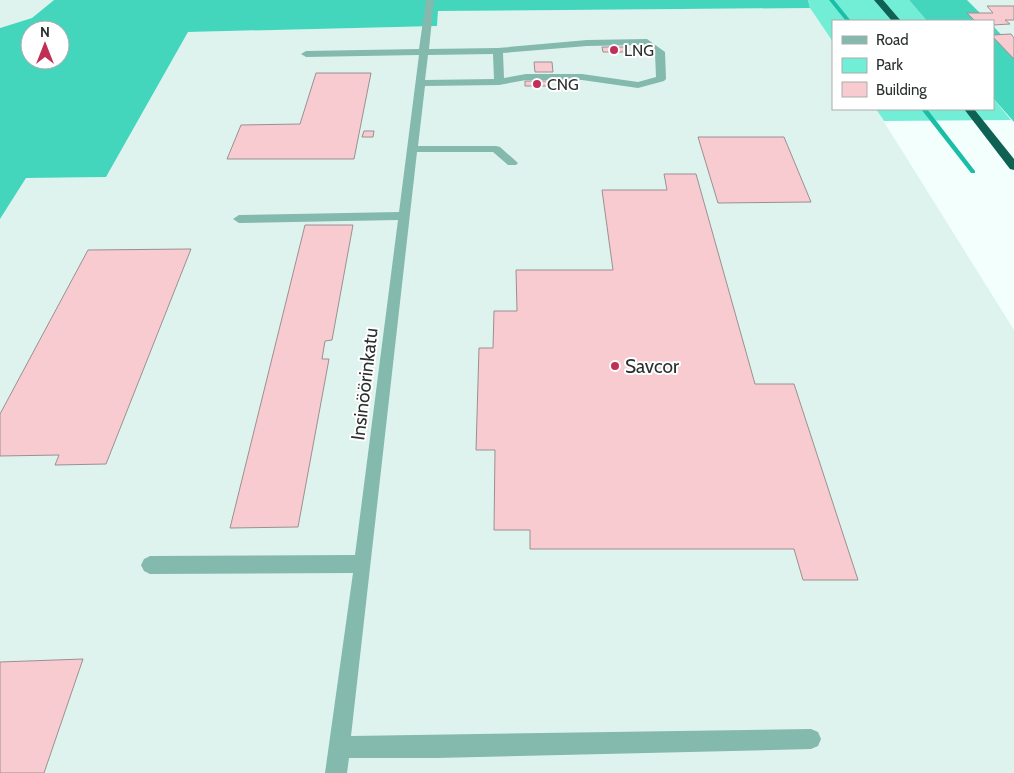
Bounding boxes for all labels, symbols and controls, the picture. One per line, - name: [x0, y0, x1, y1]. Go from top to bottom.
- north arrow: [20, 20, 70, 70]
- legend: [832, 20, 994, 110]
- text: N: [40, 23, 50, 41]
- text: Road: [876, 31, 909, 49]
- place label: LNG: [624, 41, 654, 60]
- marker: LNG: [608, 44, 620, 56]
- text: Park: [876, 56, 903, 74]
- place label: CNG: [547, 75, 579, 94]
- marker: CNG: [531, 78, 543, 90]
- text: Building: [876, 81, 927, 99]
- street label: Insinöörinkatu: [346, 327, 383, 442]
- place label: Savcor: [625, 355, 679, 378]
- marker: Savcor: [609, 360, 621, 372]

